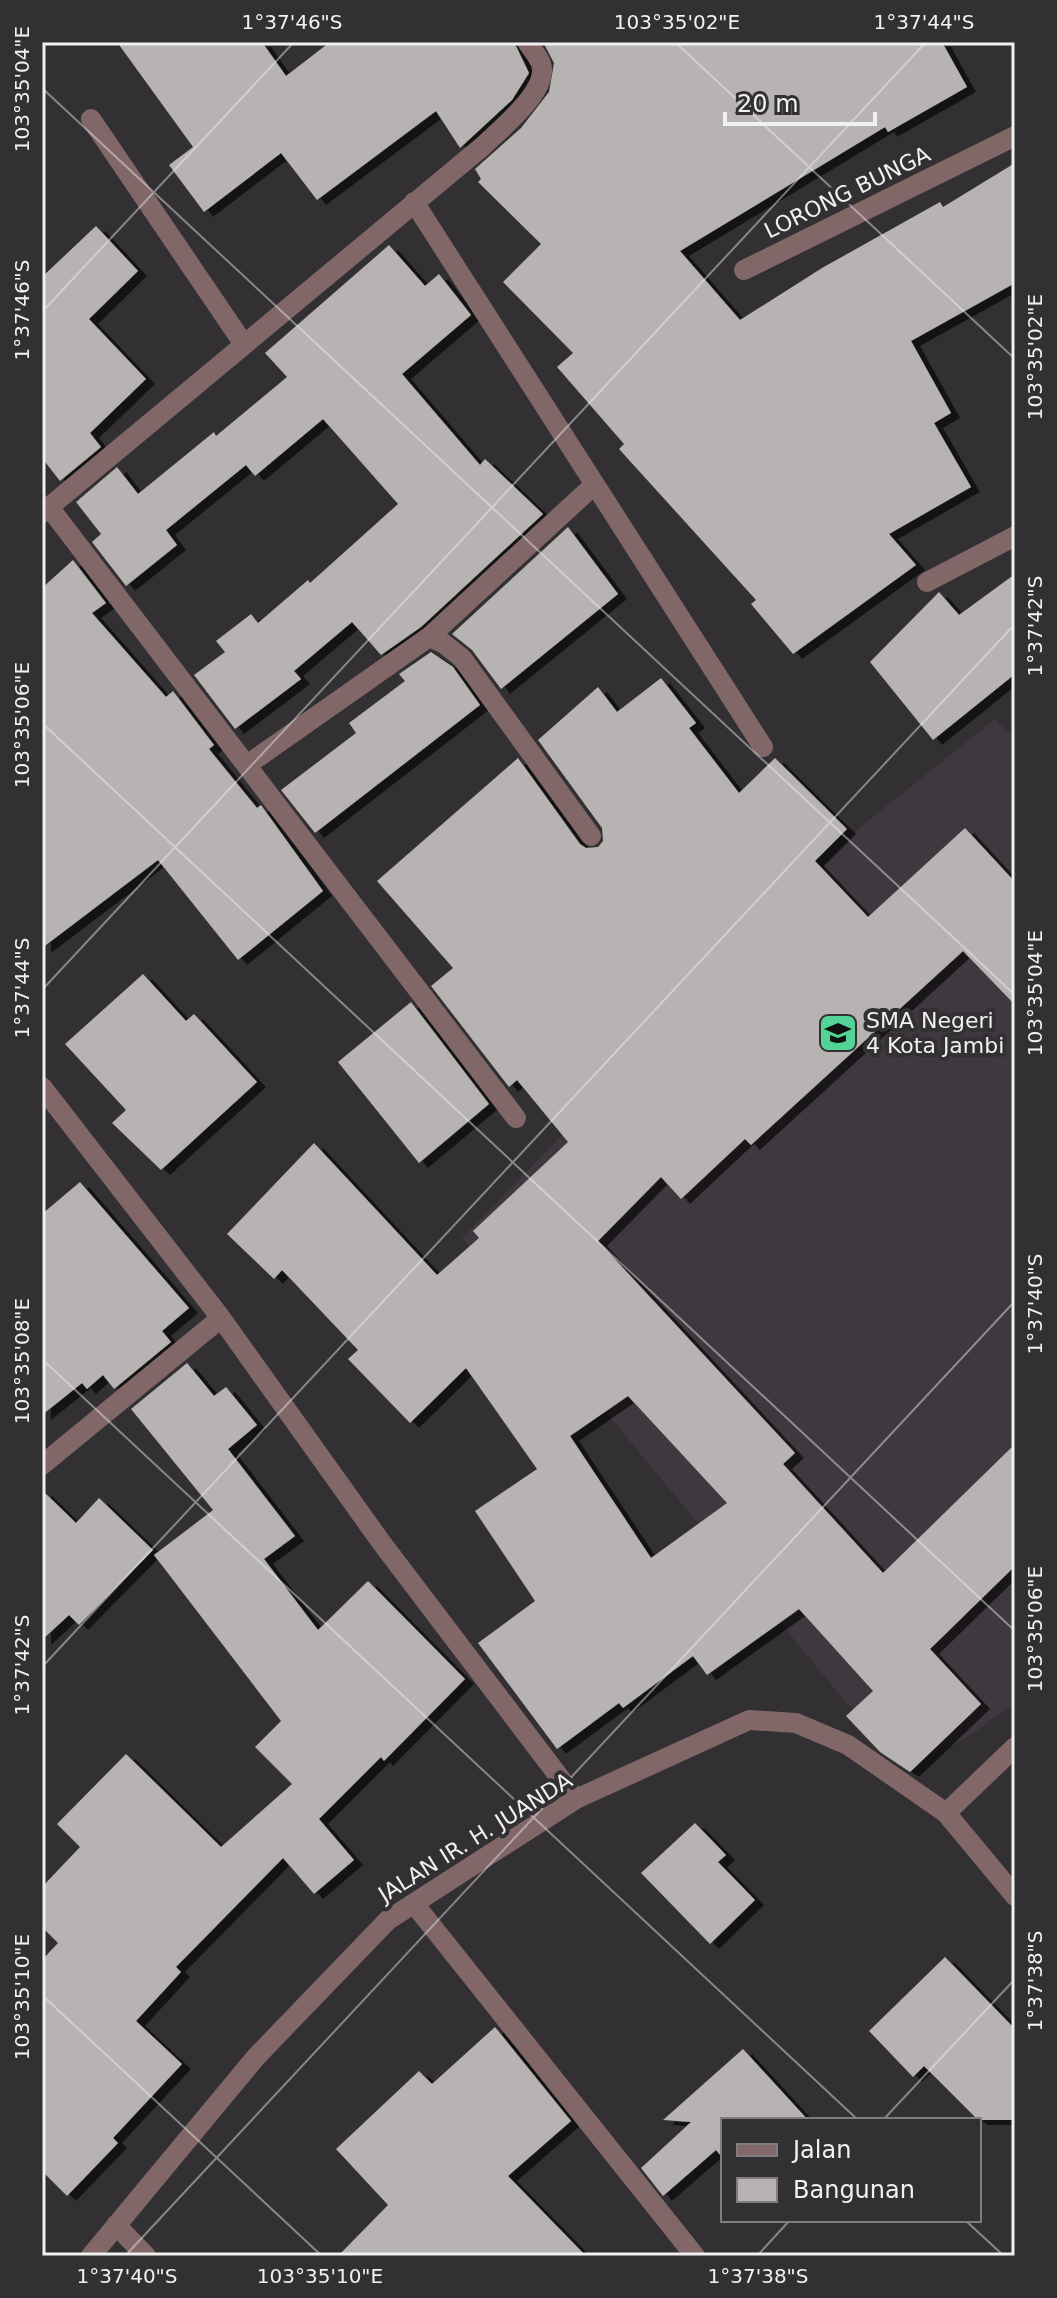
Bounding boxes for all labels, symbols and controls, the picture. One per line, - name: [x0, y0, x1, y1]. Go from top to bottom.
- text: 1°37'46"S: [241, 10, 343, 34]
- text: 103°35'02"E: [614, 10, 740, 34]
- text: 1°37'44"S: [873, 10, 975, 34]
- text: 103°35'04"E: [10, 26, 34, 152]
- scale bar: [725, 76, 875, 126]
- text: 20 m: [737, 90, 799, 118]
- street label: LORONG BUNGA: [760, 141, 934, 243]
- text: 1°37'46"S: [10, 259, 34, 361]
- text: 103°35'02"E: [1023, 294, 1047, 420]
- text: 1°37'42"S: [1023, 575, 1047, 677]
- text: 103°35'06"E: [10, 662, 34, 788]
- text: 103°35'04"E: [1023, 930, 1047, 1056]
- text: 1°37'44"S: [10, 937, 34, 1039]
- place label: SMA Negeri 4 Kota Jambi: [866, 1008, 1004, 1058]
- school or university icon: SMA Negeri 4 Kota Jambi: [817, 1012, 859, 1054]
- text: 1°37'40"S: [1023, 1253, 1047, 1355]
- text: 103°35'08"E: [10, 1298, 34, 1424]
- text: 103°35'06"E: [1023, 1566, 1047, 1692]
- text: 1°37'42"S: [10, 1614, 34, 1716]
- street label: JALAN IR. H. JUANDA: [372, 1768, 577, 1908]
- text: 1°37'38"S: [1023, 1930, 1047, 2032]
- text: 103°35'10"E: [10, 1934, 34, 2060]
- legend: [721, 2118, 981, 2222]
- text: Jalan: [791, 2136, 851, 2164]
- text: Bangunan: [793, 2176, 915, 2204]
- text: 1°37'40"S: [76, 2264, 178, 2288]
- text: 103°35'10"E: [257, 2264, 383, 2288]
- text: 1°37'38"S: [707, 2264, 809, 2288]

